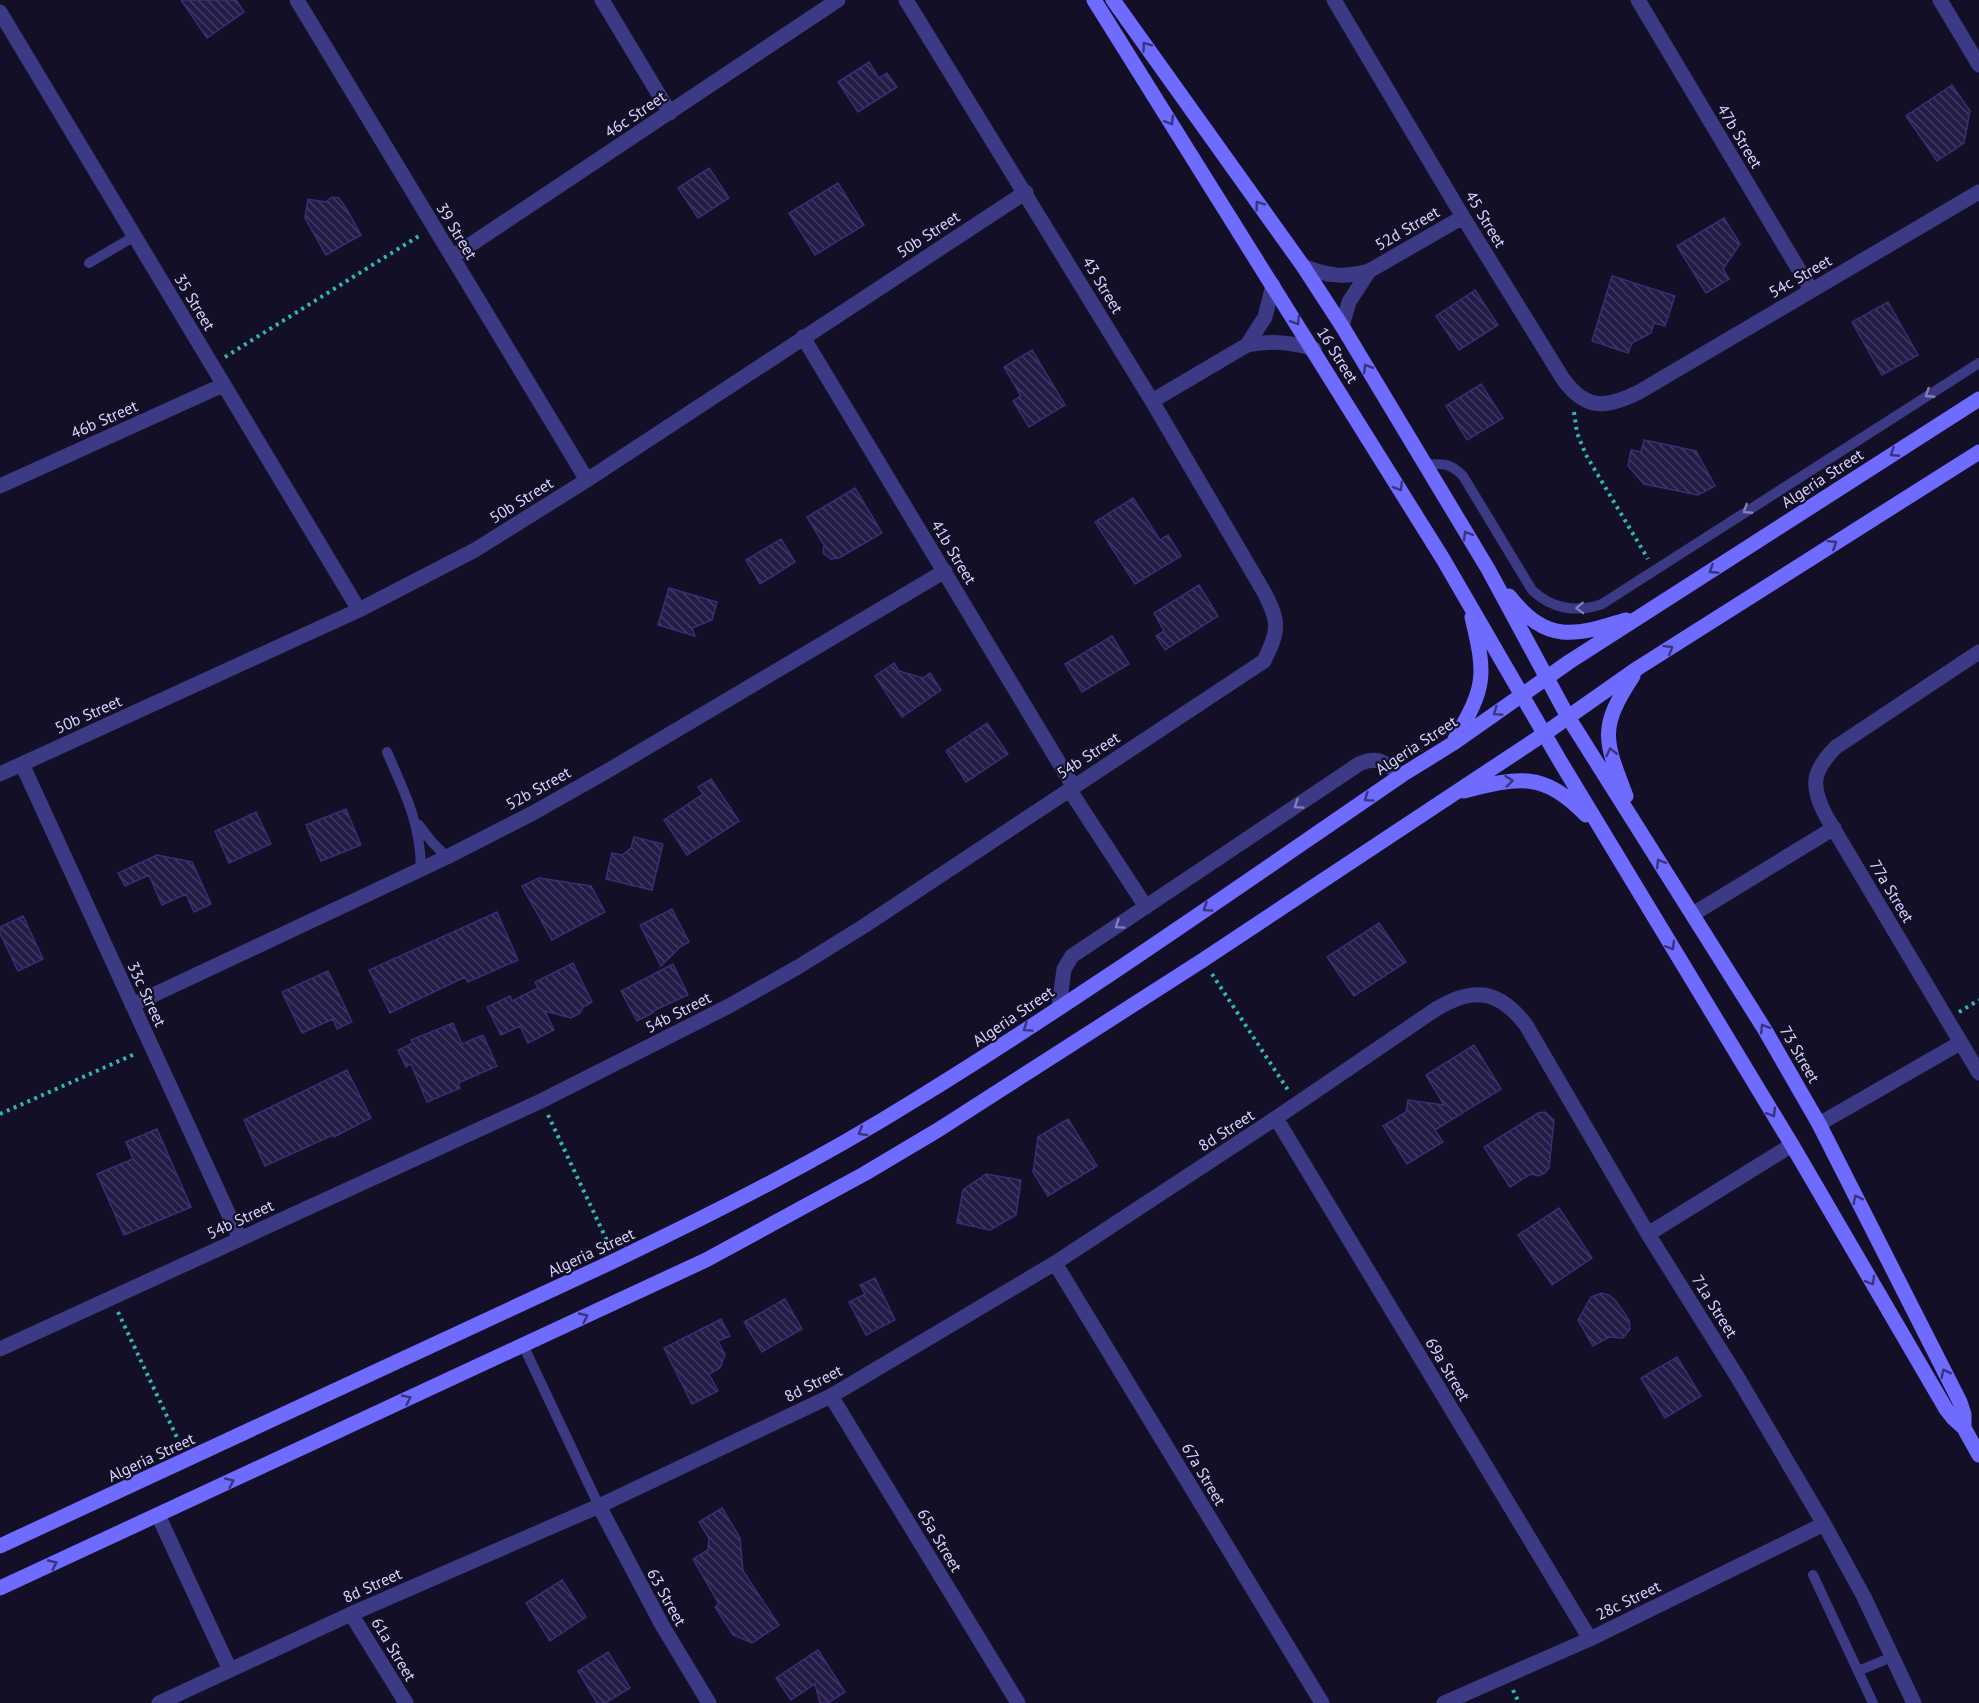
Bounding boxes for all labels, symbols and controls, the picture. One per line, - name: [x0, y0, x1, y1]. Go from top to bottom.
- one-way arrow: [1142, 42, 1153, 53]
- street label: 46c Street: [601, 86, 670, 142]
- street label: 47b Street: [1713, 100, 1767, 172]
- one-way arrow: [1162, 114, 1173, 125]
- street label: 45 Street: [1461, 187, 1511, 251]
- street label: 39 Street: [432, 199, 482, 263]
- one-way arrow: [1255, 200, 1266, 211]
- street label: 52d Street: [1371, 201, 1443, 254]
- street label: 50b Street: [893, 206, 964, 262]
- street label: 54c Street: [1765, 250, 1836, 302]
- street label: 43 Street: [1078, 253, 1128, 317]
- street label: 35 Street: [170, 270, 220, 334]
- one-way arrow: [1288, 315, 1300, 325]
- street label: 16 Street: [1313, 323, 1363, 387]
- one-way arrow: [1362, 364, 1374, 374]
- one-way arrow: [1925, 387, 1936, 398]
- street label: 46b Street: [67, 395, 141, 443]
- street label: Algeria Street: [1777, 444, 1867, 512]
- one-way arrow: [1890, 445, 1900, 457]
- street label: 50b Street: [486, 472, 557, 527]
- one-way arrow: [1391, 481, 1403, 491]
- one-way arrow: [1743, 503, 1753, 515]
- street label: 41b Street: [927, 516, 981, 588]
- one-way arrow: [1463, 531, 1474, 541]
- one-way arrow: [1827, 540, 1837, 552]
- one-way arrow: [1709, 563, 1719, 575]
- one-way arrow: [1576, 602, 1585, 614]
- one-way arrow: [1663, 644, 1673, 656]
- street label: 50b Street: [51, 690, 125, 738]
- one-way arrow: [1493, 705, 1504, 716]
- street label: Algeria Street: [1371, 711, 1461, 779]
- street label: 54b Street: [1053, 727, 1124, 783]
- one-way arrow: [1605, 747, 1618, 757]
- street label: 52b Street: [502, 762, 574, 814]
- one-way arrow: [1504, 775, 1513, 788]
- one-way arrow: [1364, 791, 1375, 802]
- one-way arrow: [1294, 798, 1305, 809]
- street label: 77a Street: [1865, 856, 1919, 927]
- one-way arrow: [1656, 859, 1668, 869]
- one-way arrow: [1202, 901, 1213, 912]
- one-way arrow: [1115, 918, 1126, 929]
- one-way arrow: [1664, 940, 1676, 950]
- street label: 33c Street: [123, 958, 171, 1030]
- street label: Algeria Street: [969, 981, 1058, 1050]
- street label: 54b Street: [642, 987, 715, 1037]
- one-way arrow: [1023, 1021, 1034, 1032]
- street label: 73 Street: [1776, 1022, 1825, 1087]
- one-way arrow: [1759, 1024, 1771, 1034]
- street label: 8d Street: [1194, 1104, 1258, 1155]
- one-way arrow: [1765, 1107, 1777, 1117]
- one-way arrow: [858, 1125, 868, 1136]
- street label: 54b Street: [204, 1195, 277, 1243]
- one-way arrow: [1853, 1195, 1864, 1206]
- street label: Algeria Street: [544, 1223, 638, 1281]
- street label: 71a Street: [1688, 1271, 1742, 1342]
- one-way arrow: [1864, 1275, 1876, 1285]
- one-way arrow: [577, 1312, 588, 1324]
- street label: 69a Street: [1421, 1334, 1475, 1405]
- street label: 8d Street: [781, 1360, 846, 1406]
- one-way arrow: [1941, 1369, 1953, 1380]
- one-way arrow: [400, 1395, 411, 1407]
- street label: Algeria Street: [104, 1428, 198, 1486]
- street label: 67a Street: [1177, 1439, 1231, 1510]
- one-way arrow: [224, 1477, 235, 1489]
- street label: 65a Street: [913, 1505, 967, 1576]
- one-way arrow: [47, 1559, 58, 1571]
- street label: 8d Street: [339, 1563, 405, 1607]
- street label: 63 Street: [643, 1565, 691, 1630]
- street label: 28c Street: [1592, 1576, 1664, 1624]
- street label: 61a Street: [367, 1614, 421, 1685]

